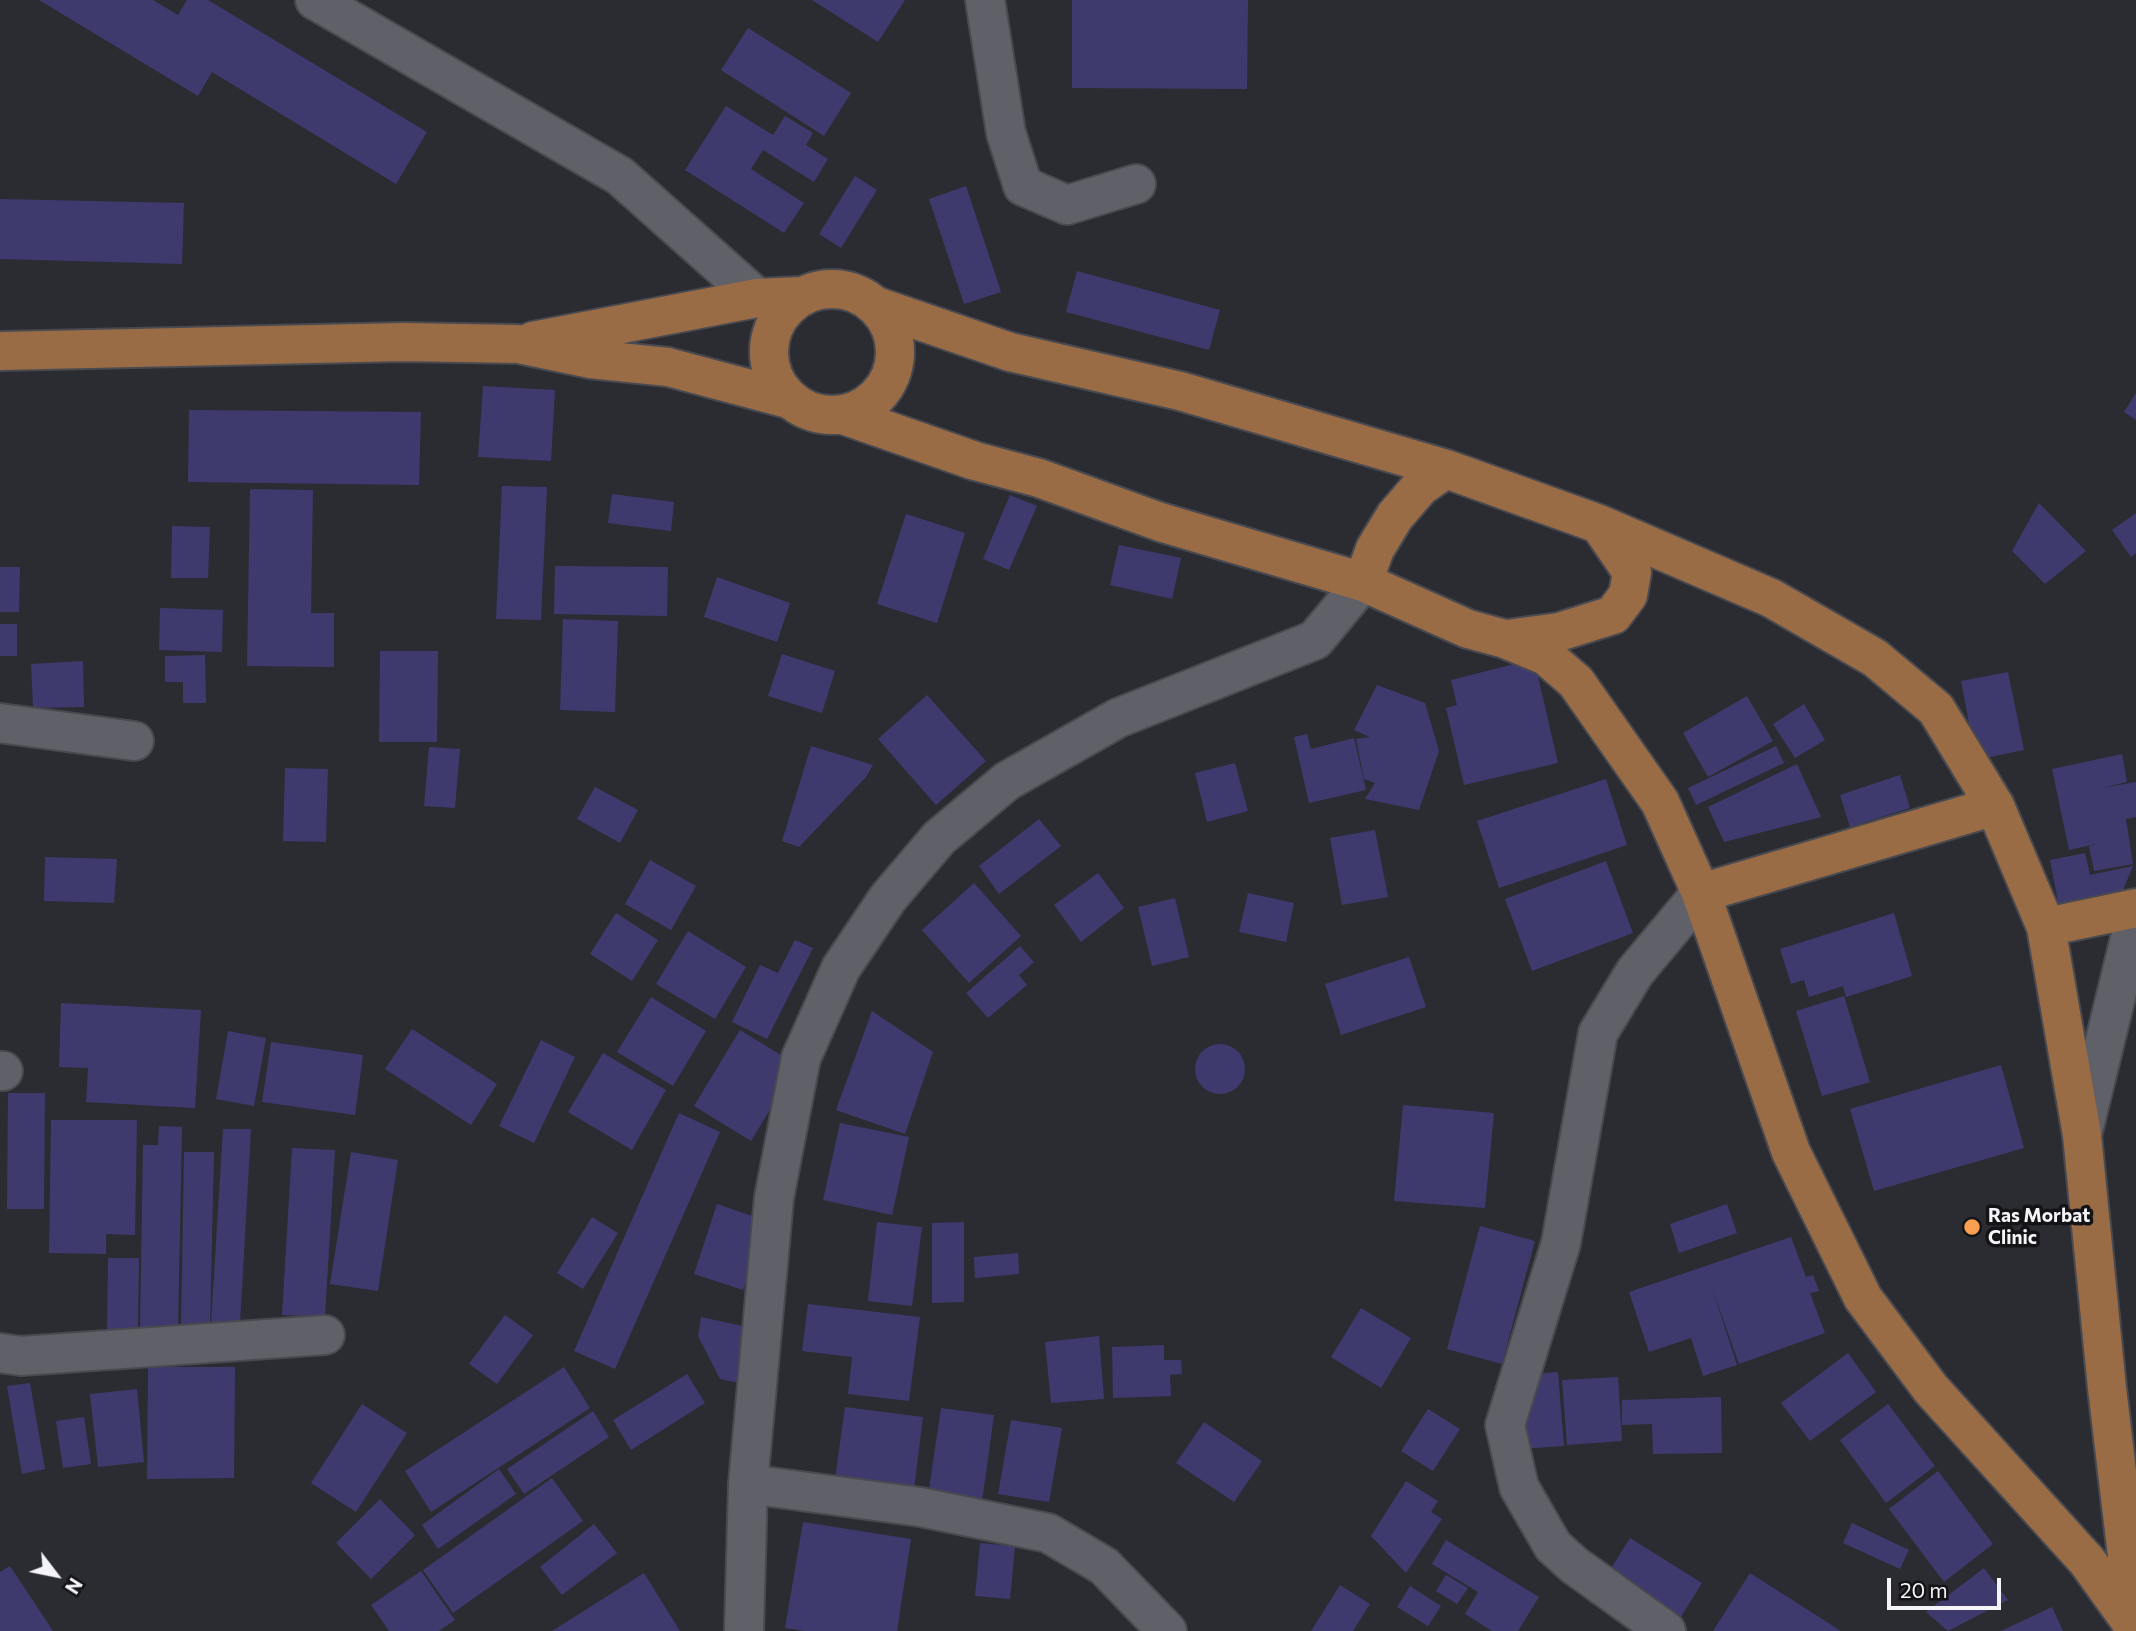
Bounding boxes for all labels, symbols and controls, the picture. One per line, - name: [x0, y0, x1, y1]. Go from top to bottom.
- place label: Ras Morbat Clinic: [1988, 1205, 2090, 1249]
- marker: Ras Morbat Clinic: [1962, 1217, 1982, 1237]
- north arrow: [21, 1540, 91, 1610]
- scale bar: [1891, 1564, 2005, 1608]
- text: N: [61, 1574, 88, 1599]
- text: 20 m: [1900, 1577, 1948, 1602]

